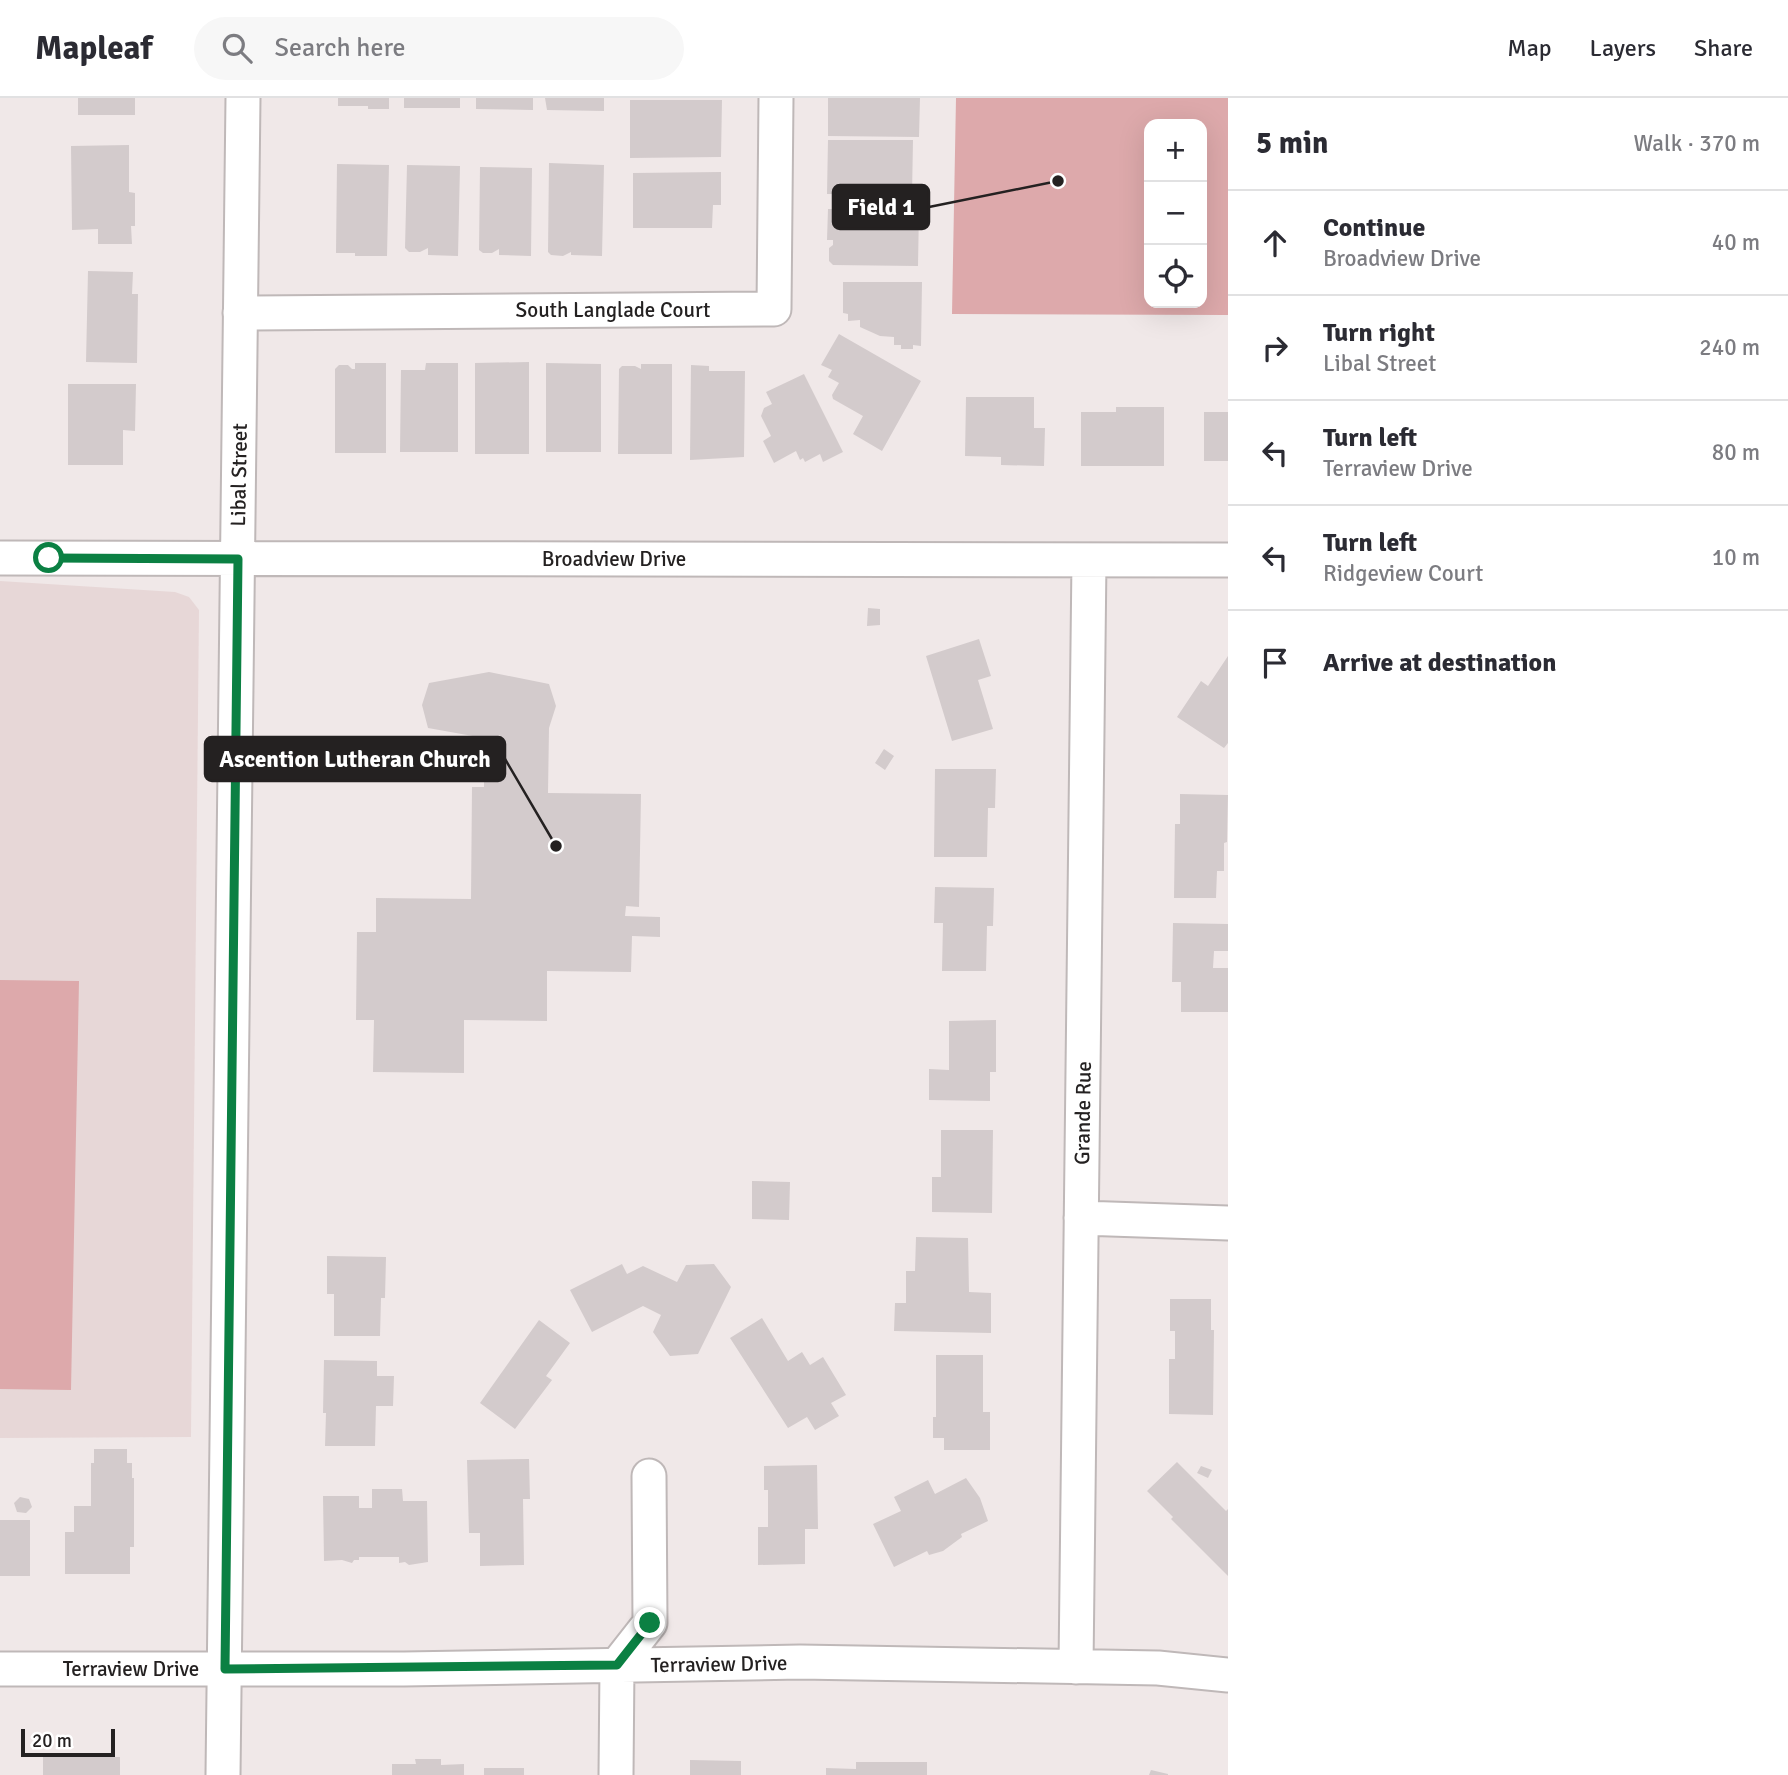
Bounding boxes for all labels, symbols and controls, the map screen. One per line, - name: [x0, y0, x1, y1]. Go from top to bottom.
- search box: [194, 17, 684, 80]
- text: Mapleaf: [35, 28, 152, 69]
- icon: search: [218, 29, 256, 67]
- text: Search here: [274, 32, 406, 64]
- text: Map: [1507, 33, 1552, 63]
- text: Layers: [1590, 33, 1656, 63]
- text: Share: [1694, 33, 1753, 63]
- map controls: [1144, 119, 1207, 308]
- button: +: [1144, 119, 1207, 182]
- text: 5 min: [1256, 125, 1328, 162]
- text: Walk · 370 m: [1634, 129, 1760, 158]
- button: −: [1144, 182, 1207, 245]
- callout: Field 1: [833, 185, 929, 229]
- text: Field 1: [847, 193, 915, 222]
- text: Continue: [1323, 212, 1425, 244]
- icon: ahead: [1256, 224, 1294, 262]
- text: 40 m: [1712, 228, 1760, 257]
- text: Broadview Drive: [1323, 244, 1481, 273]
- button: locate: [1144, 245, 1207, 308]
- street label: South Langlade Court: [516, 297, 710, 323]
- text: Turn right: [1323, 317, 1435, 349]
- icon: right: [1256, 329, 1294, 367]
- text: 240 m: [1699, 333, 1760, 362]
- text: Libal Street: [1323, 349, 1436, 378]
- text: Turn left: [1323, 422, 1417, 454]
- street label: Libal Street: [225, 423, 253, 527]
- icon: left: [1256, 434, 1294, 472]
- text: 80 m: [1712, 438, 1760, 467]
- text: Terraview Drive: [1323, 454, 1473, 483]
- text: Turn left: [1323, 527, 1417, 559]
- icon: left: [1256, 539, 1294, 577]
- route start: [33, 542, 64, 573]
- text: 10 m: [1712, 543, 1760, 572]
- street label: Broadview Drive: [542, 546, 686, 572]
- text: Ridgeview Court: [1323, 559, 1483, 588]
- icon: arrive: [1256, 644, 1294, 682]
- text: Arrive at destination: [1323, 647, 1556, 679]
- callout: Ascention Lutheran Church: [205, 737, 505, 781]
- text: Ascention Lutheran Church: [219, 745, 491, 774]
- street label: Grande Rue: [1069, 1061, 1097, 1165]
- route end: [634, 1607, 665, 1638]
- street label: Terraview Drive: [650, 1650, 788, 1678]
- street label: Terraview Drive: [63, 1656, 199, 1682]
- scale bar: [21, 1726, 116, 1758]
- text: 20 m: [32, 1729, 72, 1753]

